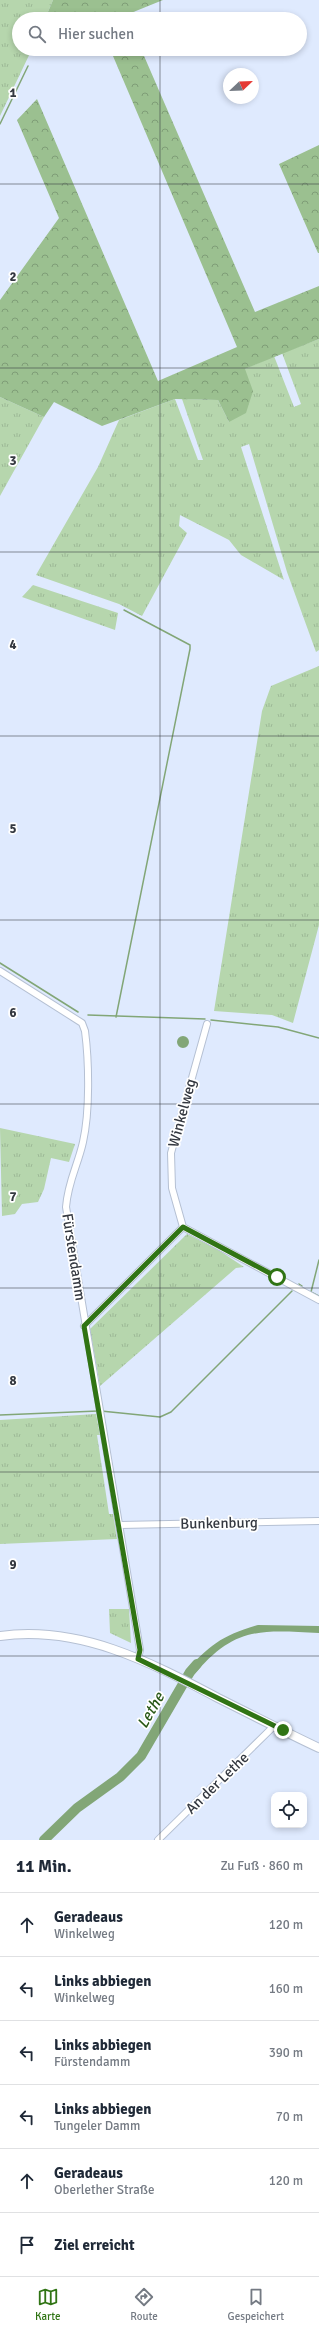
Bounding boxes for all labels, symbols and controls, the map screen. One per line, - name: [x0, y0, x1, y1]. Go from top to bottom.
- search box: [12, 12, 307, 56]
- icon: search: [26, 23, 48, 45]
- text: Hier suchen: [58, 25, 134, 43]
- north arrow: [223, 68, 259, 104]
- text: 1: [9, 85, 17, 101]
- text: 2: [9, 269, 17, 285]
- text: 3: [9, 453, 17, 469]
- text: 4: [9, 637, 17, 653]
- text: 5: [9, 821, 17, 837]
- text: 6: [9, 1005, 17, 1021]
- street label: Winkelweg: [164, 1077, 200, 1149]
- text: 7: [9, 1189, 17, 1205]
- street label: Fürstendamm: [58, 1212, 90, 1302]
- route start: [268, 1268, 286, 1286]
- text: 8: [9, 1373, 17, 1389]
- street label: Bunkenburg: [180, 1513, 258, 1533]
- text: 9: [9, 1557, 17, 1573]
- water label: Lethe: [133, 1688, 170, 1732]
- route end: [274, 1721, 292, 1739]
- street label: An der Lethe: [182, 1748, 252, 1818]
- map controls: [271, 1792, 307, 1828]
- button: locate: [271, 1792, 307, 1828]
- text: 11 Min.: [16, 1856, 72, 1877]
- text: Zu Fuß · 860 m: [220, 1858, 303, 1874]
- text: Geradeaus: [54, 1908, 123, 1926]
- icon: ahead: [16, 1914, 38, 1936]
- text: 120 m: [269, 1917, 303, 1933]
- text: Winkelweg: [54, 1926, 115, 1942]
- text: Links abbiegen: [54, 1972, 151, 1990]
- icon: left: [16, 1978, 38, 2000]
- text: 160 m: [269, 1981, 303, 1997]
- text: Winkelweg: [54, 1990, 115, 2006]
- text: Links abbiegen: [54, 2036, 151, 2054]
- icon: left: [16, 2042, 38, 2064]
- text: 390 m: [269, 2045, 303, 2061]
- text: Fürstendamm: [54, 2054, 130, 2070]
- text: Links abbiegen: [54, 2100, 151, 2118]
- icon: left: [16, 2106, 38, 2128]
- text: 70 m: [276, 2109, 303, 2125]
- text: Tungeler Damm: [54, 2118, 140, 2134]
- text: Geradeaus: [54, 2164, 123, 2182]
- icon: ahead: [16, 2170, 38, 2192]
- text: 120 m: [269, 2173, 303, 2189]
- text: Oberlether Straße: [54, 2182, 154, 2198]
- icon: arrive: [16, 2234, 38, 2256]
- text: Ziel erreicht: [54, 2236, 135, 2254]
- tab: Karte: [35, 2286, 61, 2323]
- tab: Route: [130, 2286, 158, 2323]
- tab: Gespeichert: [228, 2286, 284, 2323]

